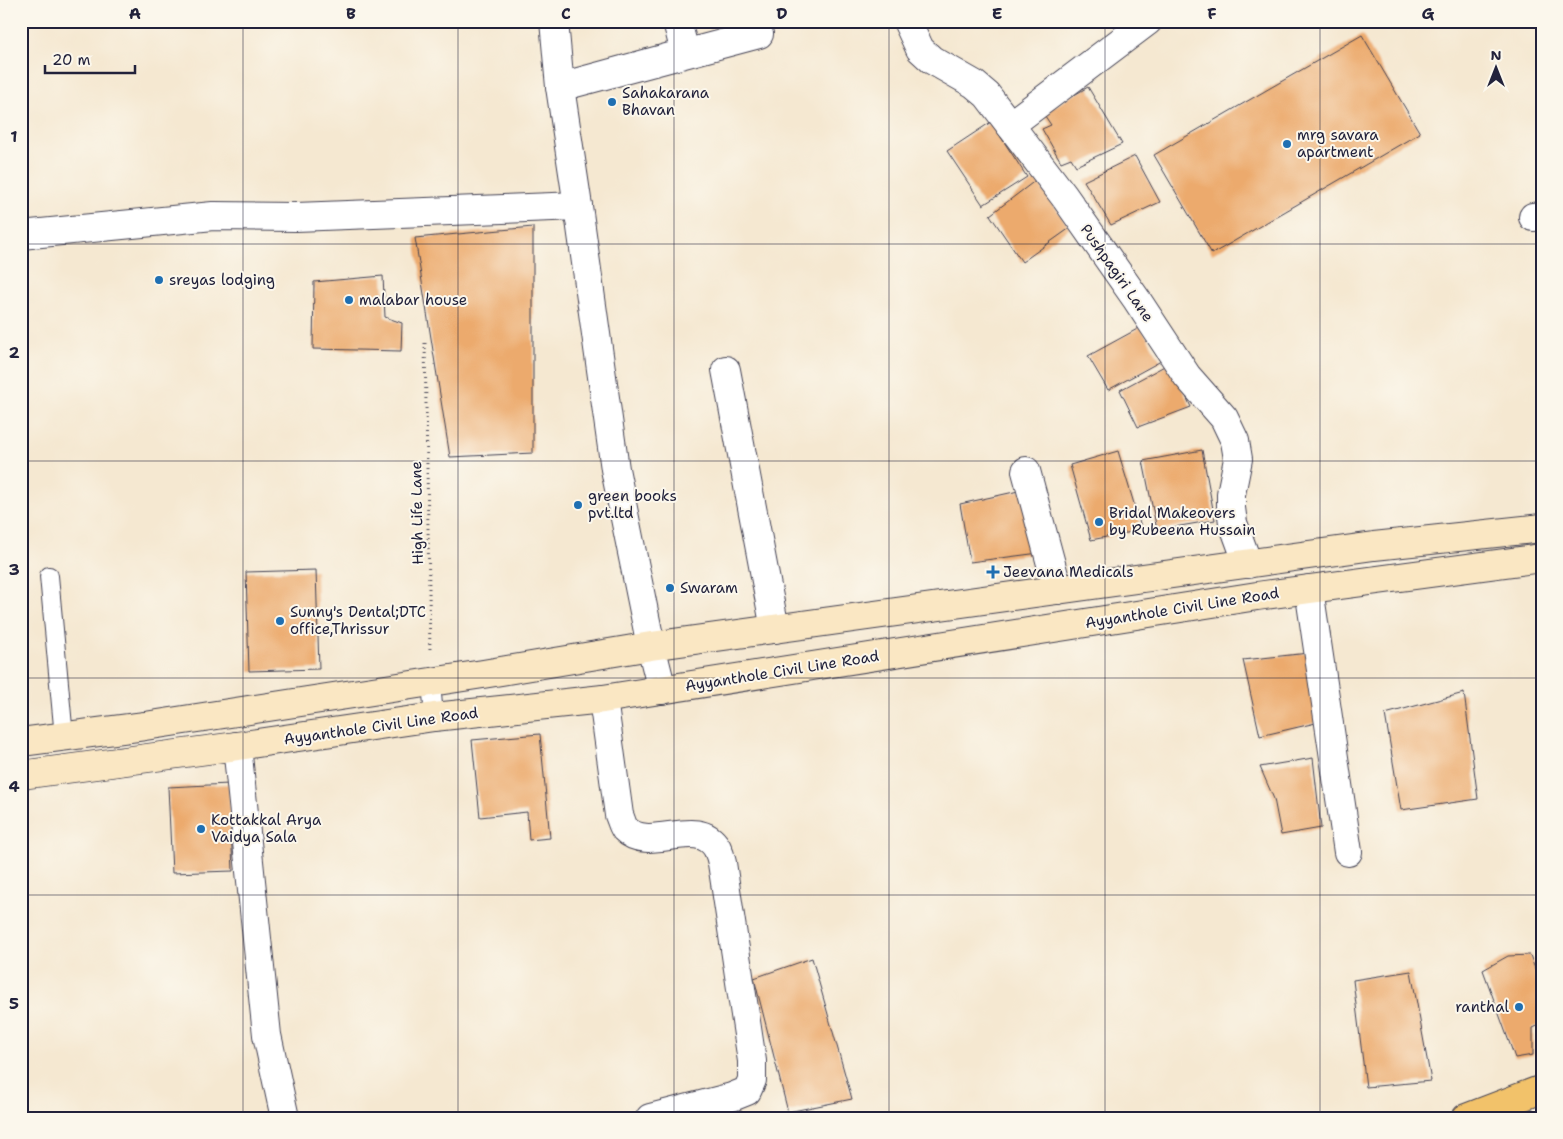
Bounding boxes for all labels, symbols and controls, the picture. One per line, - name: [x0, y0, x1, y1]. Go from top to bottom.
- text: A: [129, 3, 141, 24]
- text: B: [346, 3, 356, 24]
- text: C: [561, 3, 571, 24]
- text: D: [776, 3, 788, 24]
- text: E: [992, 3, 1002, 24]
- text: F: [1207, 3, 1217, 24]
- text: G: [1422, 3, 1435, 24]
- scale bar: [45, 42, 135, 74]
- north arrow: [1470, 42, 1520, 92]
- text: N: [1490, 46, 1502, 64]
- text: 20 m: [52, 50, 91, 70]
- place label: Sahakarana Bhavan: [622, 83, 710, 120]
- marker: Sahakarana Bhavan: [606, 96, 618, 108]
- place label: mrg savara apartment: [1297, 125, 1379, 162]
- text: 1: [10, 126, 18, 147]
- marker: mrg savara apartment: [1281, 138, 1293, 150]
- street label: Pushpagiri Lane: [1076, 220, 1158, 326]
- place label: sreyas lodging: [169, 270, 275, 290]
- marker: sreyas lodging: [153, 274, 165, 286]
- place label: malabar house: [359, 290, 467, 310]
- marker: malabar house: [343, 294, 355, 306]
- text: 2: [8, 342, 20, 363]
- street label: High Life Lane: [406, 461, 428, 565]
- place label: green books pvt.ltd: [588, 486, 677, 523]
- marker: green books pvt.ltd: [572, 499, 584, 511]
- place label: Bridal Makeovers by Rubeena Hussain: [1109, 503, 1255, 540]
- marker: Bridal Makeovers by Rubeena Hussain: [1093, 516, 1105, 528]
- text: 3: [8, 559, 20, 580]
- place label: Jeevana Medicals: [1003, 562, 1134, 582]
- marker: Jeevana Medicals: [987, 566, 999, 578]
- place label: Swaram: [680, 578, 738, 598]
- marker: Swaram: [664, 582, 676, 594]
- street label: Ayyanthole Civil Line Road: [1084, 583, 1281, 633]
- place label: Sunny's Dental;DTC office,Thrissur: [290, 602, 426, 639]
- marker: Sunny's Dental;DTC office,Thrissur: [274, 615, 286, 627]
- street label: Ayyanthole Civil Line Road: [684, 646, 881, 696]
- street label: Ayyanthole Civil Line Road: [283, 702, 480, 750]
- text: 4: [8, 776, 20, 797]
- place label: Kottakkal Arya Vaidya Sala: [211, 810, 322, 847]
- marker: Kottakkal Arya Vaidya Sala: [195, 823, 207, 835]
- text: 5: [9, 993, 19, 1014]
- place label: ranthal: [1455, 997, 1509, 1017]
- marker: ranthal: [1513, 1001, 1525, 1013]

